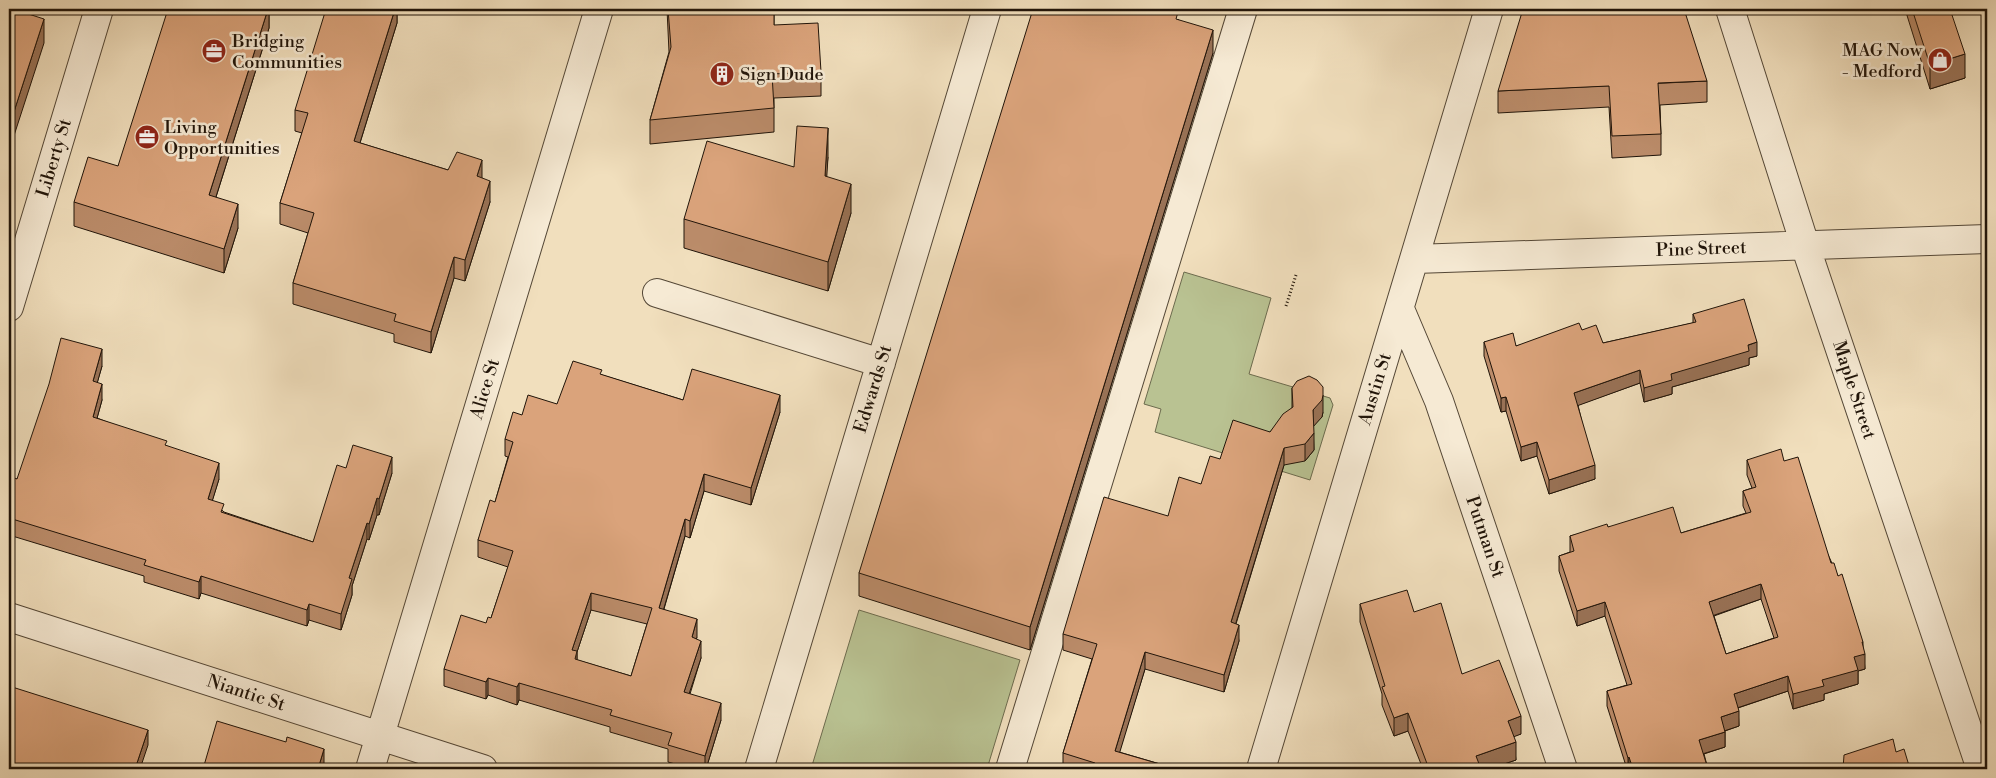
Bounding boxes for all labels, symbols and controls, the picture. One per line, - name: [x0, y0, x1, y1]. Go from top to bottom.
- place label: Bridging Communities: [231, 30, 342, 74]
- office icon: Bridging Communities: [201, 38, 227, 64]
- place label: MAG Now - Medford: [1842, 39, 1923, 83]
- shop icon: MAG Now - Medford: [1927, 47, 1953, 73]
- building icon: Sign Dude: [709, 61, 735, 87]
- place label: Sign Dude: [740, 63, 824, 86]
- street label: Liberty St: [31, 115, 77, 200]
- place label: Living Opportunities: [164, 116, 280, 160]
- office icon: Living Opportunities: [134, 124, 160, 150]
- street label: Pine Street: [1655, 236, 1747, 262]
- street label: Maple Street: [1827, 338, 1881, 443]
- street label: Edwards St: [849, 342, 897, 436]
- street label: Austin St: [1353, 350, 1397, 429]
- street label: Alice St: [465, 355, 505, 423]
- street label: Putman St: [1460, 493, 1510, 582]
- street label: Niantic St: [204, 670, 289, 717]

